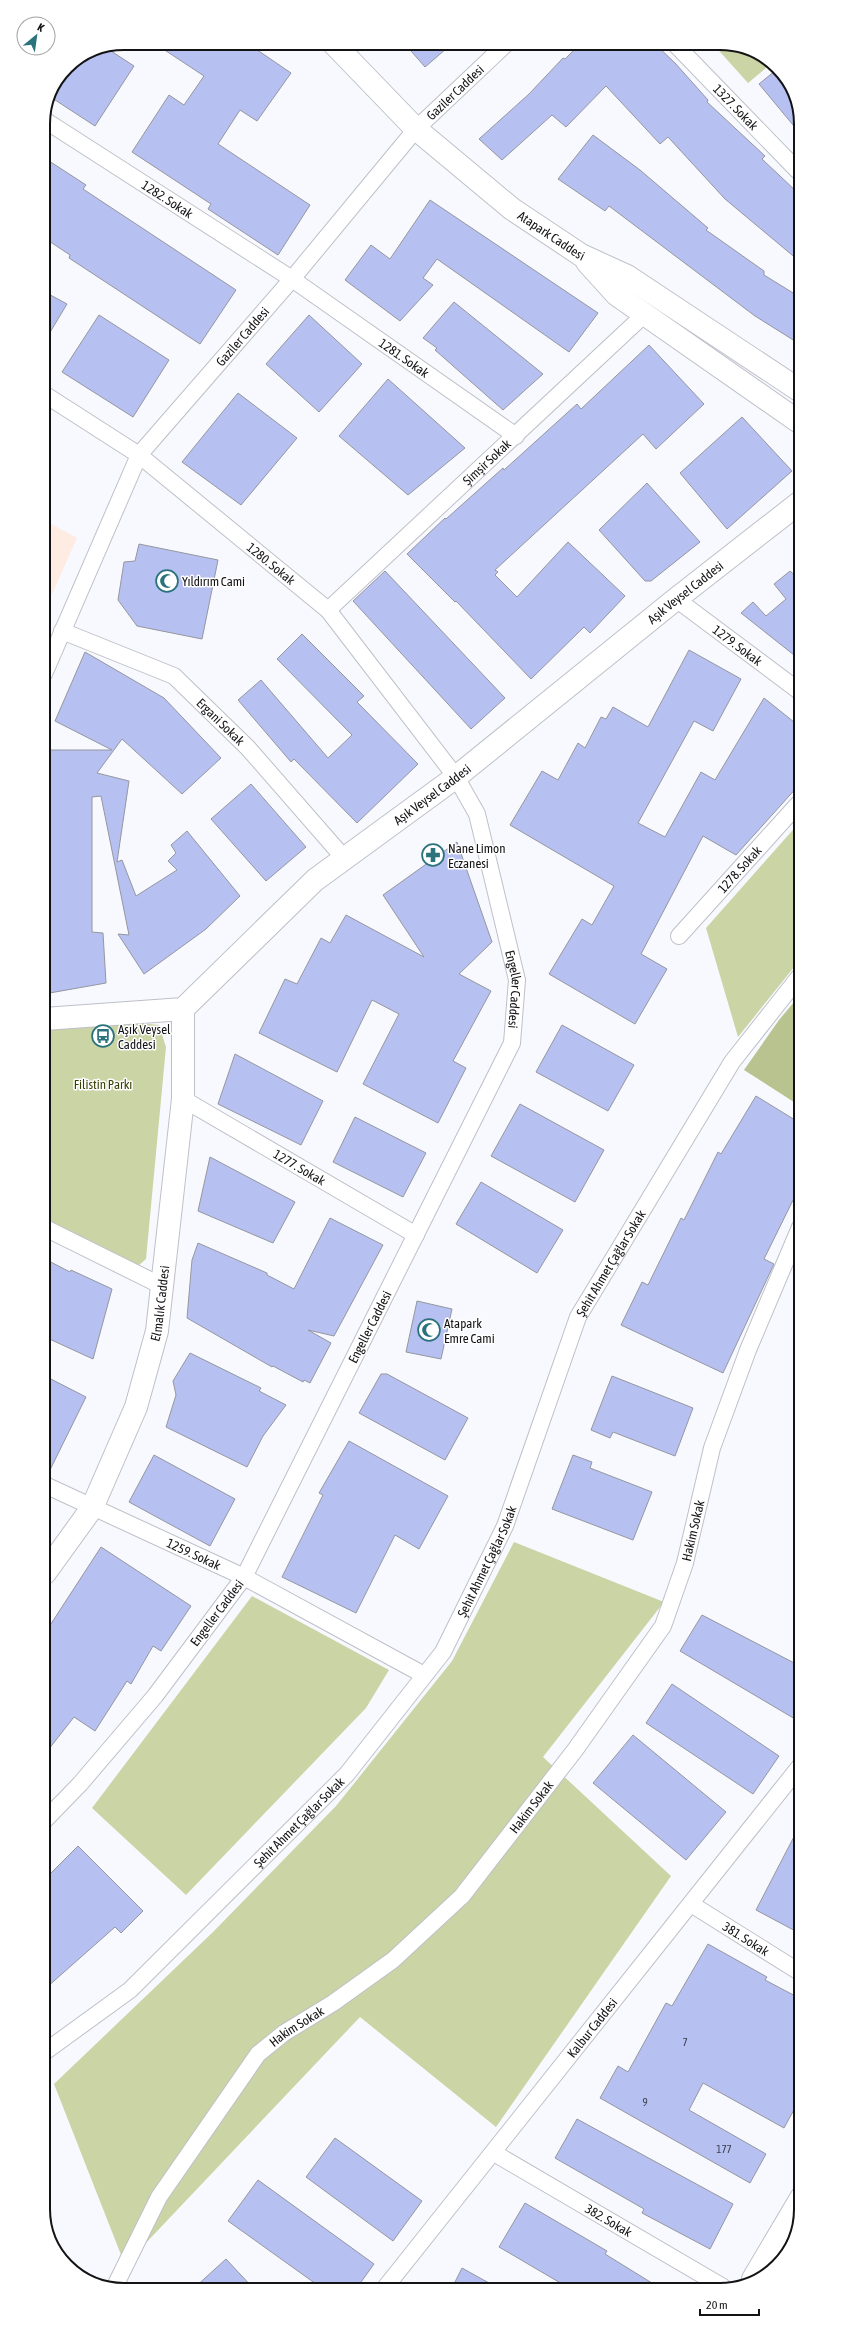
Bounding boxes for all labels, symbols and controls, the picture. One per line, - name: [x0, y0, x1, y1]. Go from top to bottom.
- north arrow: [16, 16, 56, 56]
- text: K: [36, 21, 47, 34]
- street label: Gaziler Caddesi: [423, 62, 487, 123]
- street label: 1327. Sokak: [710, 81, 762, 133]
- street label: 1282. Sokak: [139, 177, 196, 221]
- street label: Atapark Caddesi: [515, 208, 587, 263]
- street label: Gaziler Caddesi: [213, 304, 272, 369]
- street label: 1281. Sokak: [376, 335, 432, 381]
- street label: Şimşir Sokak: [459, 436, 514, 488]
- street label: 1280. Sokak: [244, 539, 299, 588]
- street label: Aşık Veysel Caddesi: [644, 558, 726, 627]
- mosque icon: Yıldırım Cami: [154, 568, 180, 594]
- place label: Yıldırım Cami: [182, 574, 245, 589]
- street label: 1279. Sokak: [710, 622, 765, 669]
- street label: Ergani Sokak: [194, 695, 248, 748]
- street label: Aşık Veysel Caddesi: [391, 761, 474, 828]
- place label: Nane Limon Eczanesi: [448, 841, 506, 871]
- pharmacy icon: Nane Limon Eczanesi: [420, 842, 446, 868]
- street label: 1278. Sokak: [714, 843, 764, 896]
- street label: Engeller Caddesi: [503, 948, 525, 1029]
- place label: Aşık Veysel Caddesi: [118, 1022, 171, 1052]
- bus stop icon: Aşık Veysel Caddesi: [90, 1023, 116, 1049]
- park label: Filistin Parkı: [74, 1077, 132, 1092]
- street label: 1277. Sokak: [271, 1146, 329, 1188]
- street label: Şehit Ahmet Çağlar Sokak: [573, 1207, 648, 1319]
- street label: Elmalık Caddesi: [147, 1265, 172, 1343]
- street label: Engeller Caddesi: [345, 1288, 395, 1366]
- place label: Atapark Emre Cami: [444, 1316, 495, 1346]
- mosque icon: Atapark Emre Cami: [416, 1317, 442, 1343]
- street label: Hakim Sokak: [678, 1498, 707, 1563]
- street label: Şehit Ahmet Çağlar Sokak: [454, 1503, 519, 1619]
- street label: 1259. Sokak: [165, 1535, 223, 1573]
- street label: Engeller Caddesi: [187, 1577, 247, 1649]
- street label: Şehit Ahmet Çağlar Sokak: [250, 1774, 347, 1870]
- street label: Hakim Sokak: [506, 1777, 556, 1836]
- street label: 381. Sokak: [720, 1918, 772, 1959]
- street label: Kalbur Caddesi: [564, 1995, 620, 2060]
- street label: Hakim Sokak: [266, 2003, 327, 2050]
- house number: 7: [682, 2036, 688, 2048]
- house number: 9: [642, 2096, 648, 2108]
- house number: 177: [716, 2143, 732, 2155]
- street label: 382. Sokak: [583, 2201, 635, 2240]
- scale bar: [700, 2291, 759, 2317]
- text: 20 m: [706, 2298, 728, 2312]

